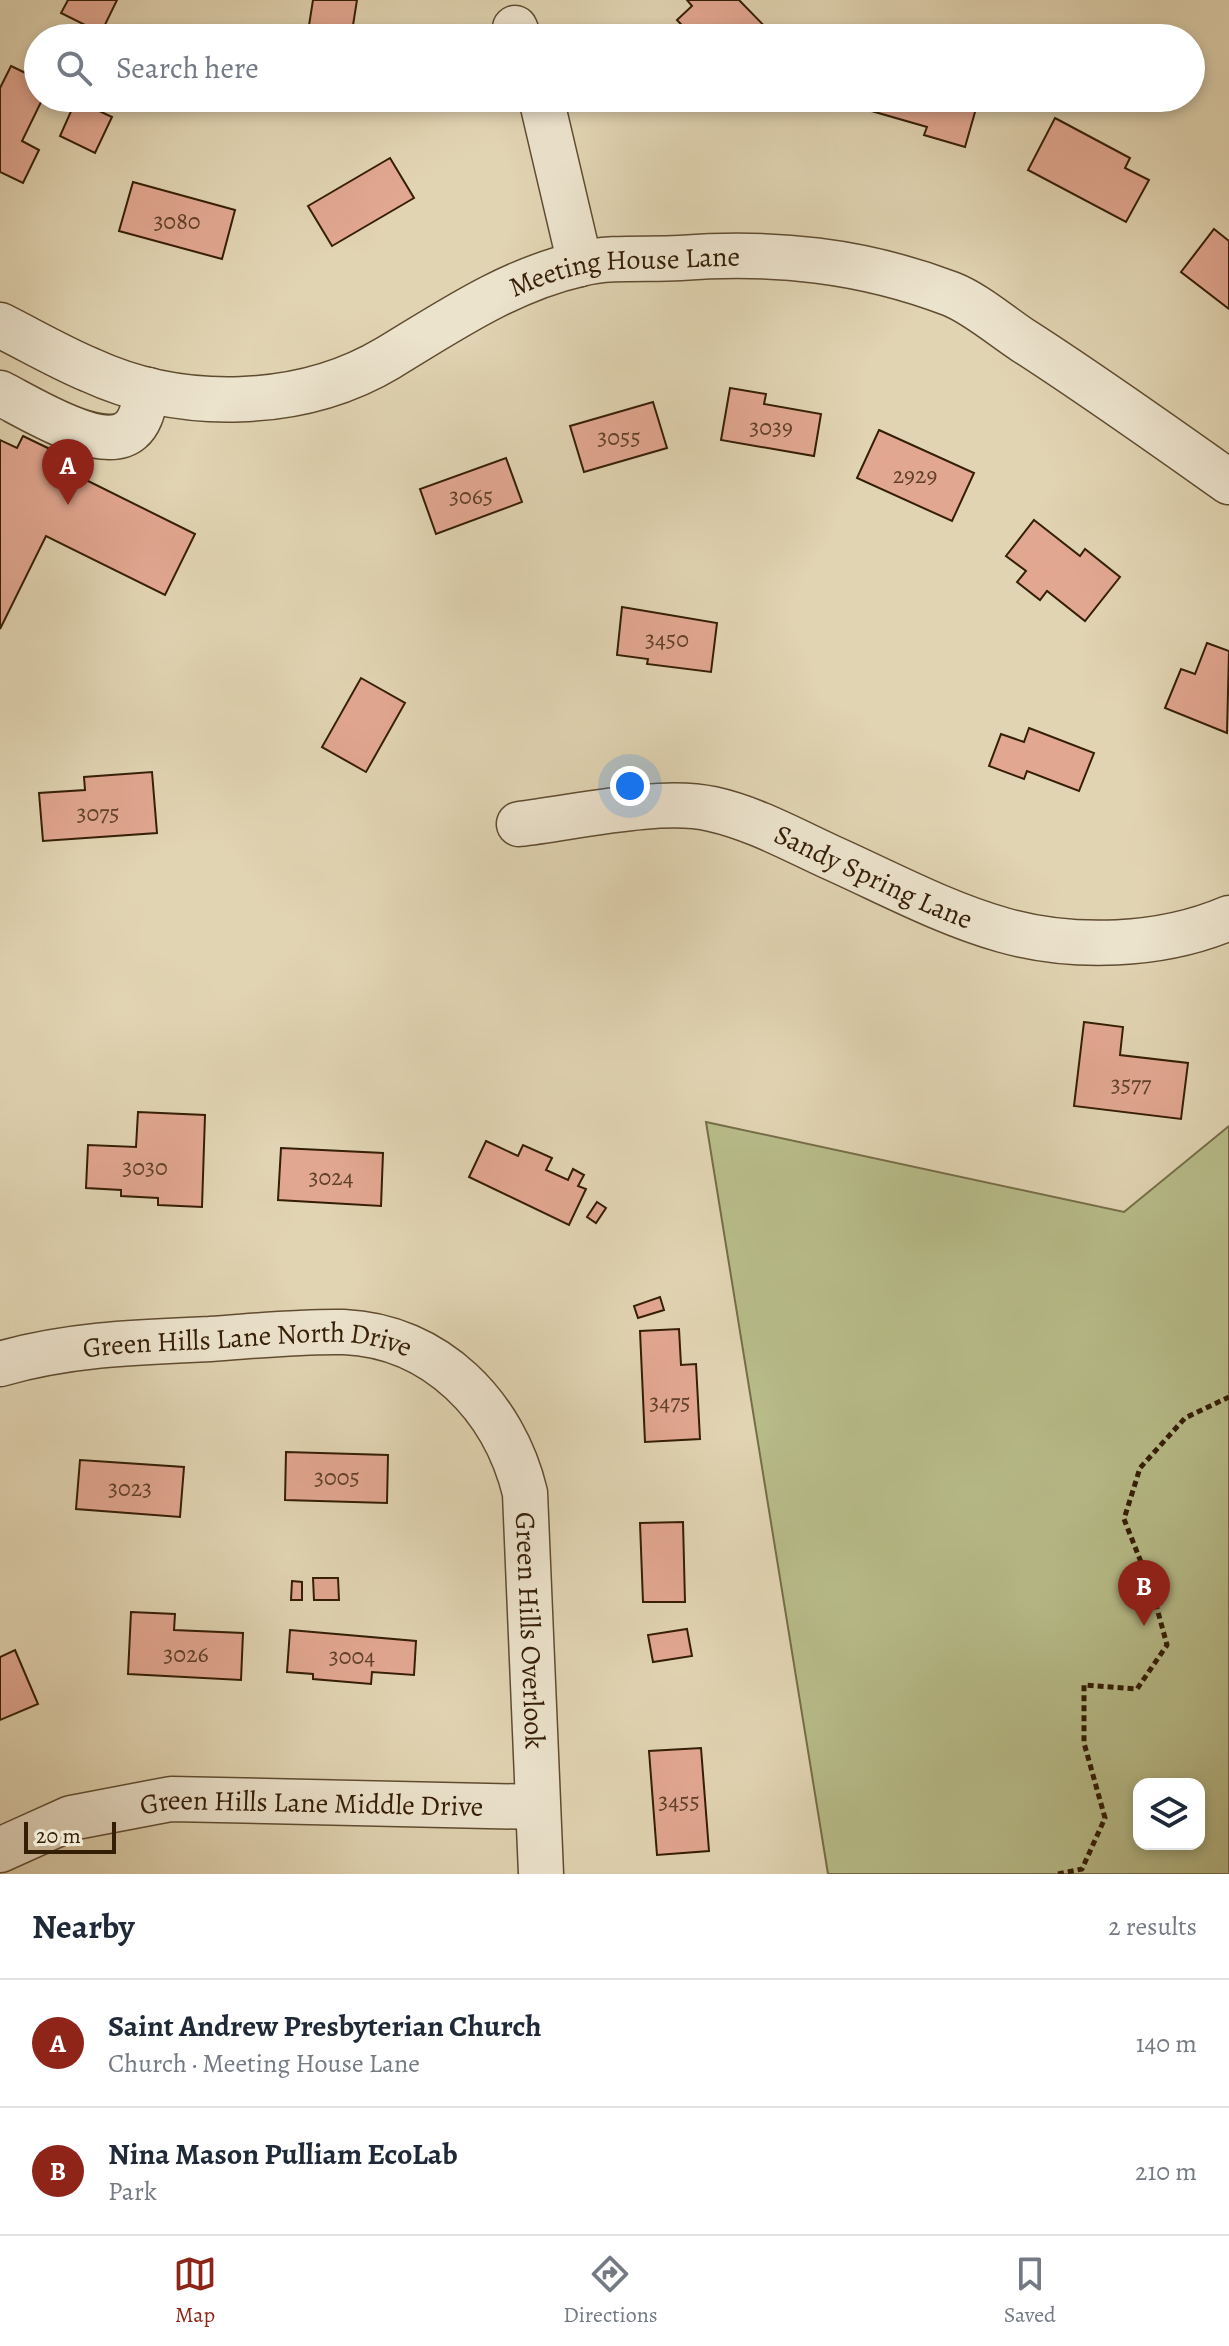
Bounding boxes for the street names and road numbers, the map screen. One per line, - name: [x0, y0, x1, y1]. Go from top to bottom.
- street label: Meeting House Lane: [503, 238, 740, 306]
- street label: Sandy Spring Lane: [768, 815, 978, 939]
- street label: Green Hills Lane North Drive: [81, 1314, 418, 1367]
- street label: Green Hills Overlook: [506, 1511, 554, 1750]
- street label: Green Hills Lane Middle Drive: [137, 1781, 484, 1826]

